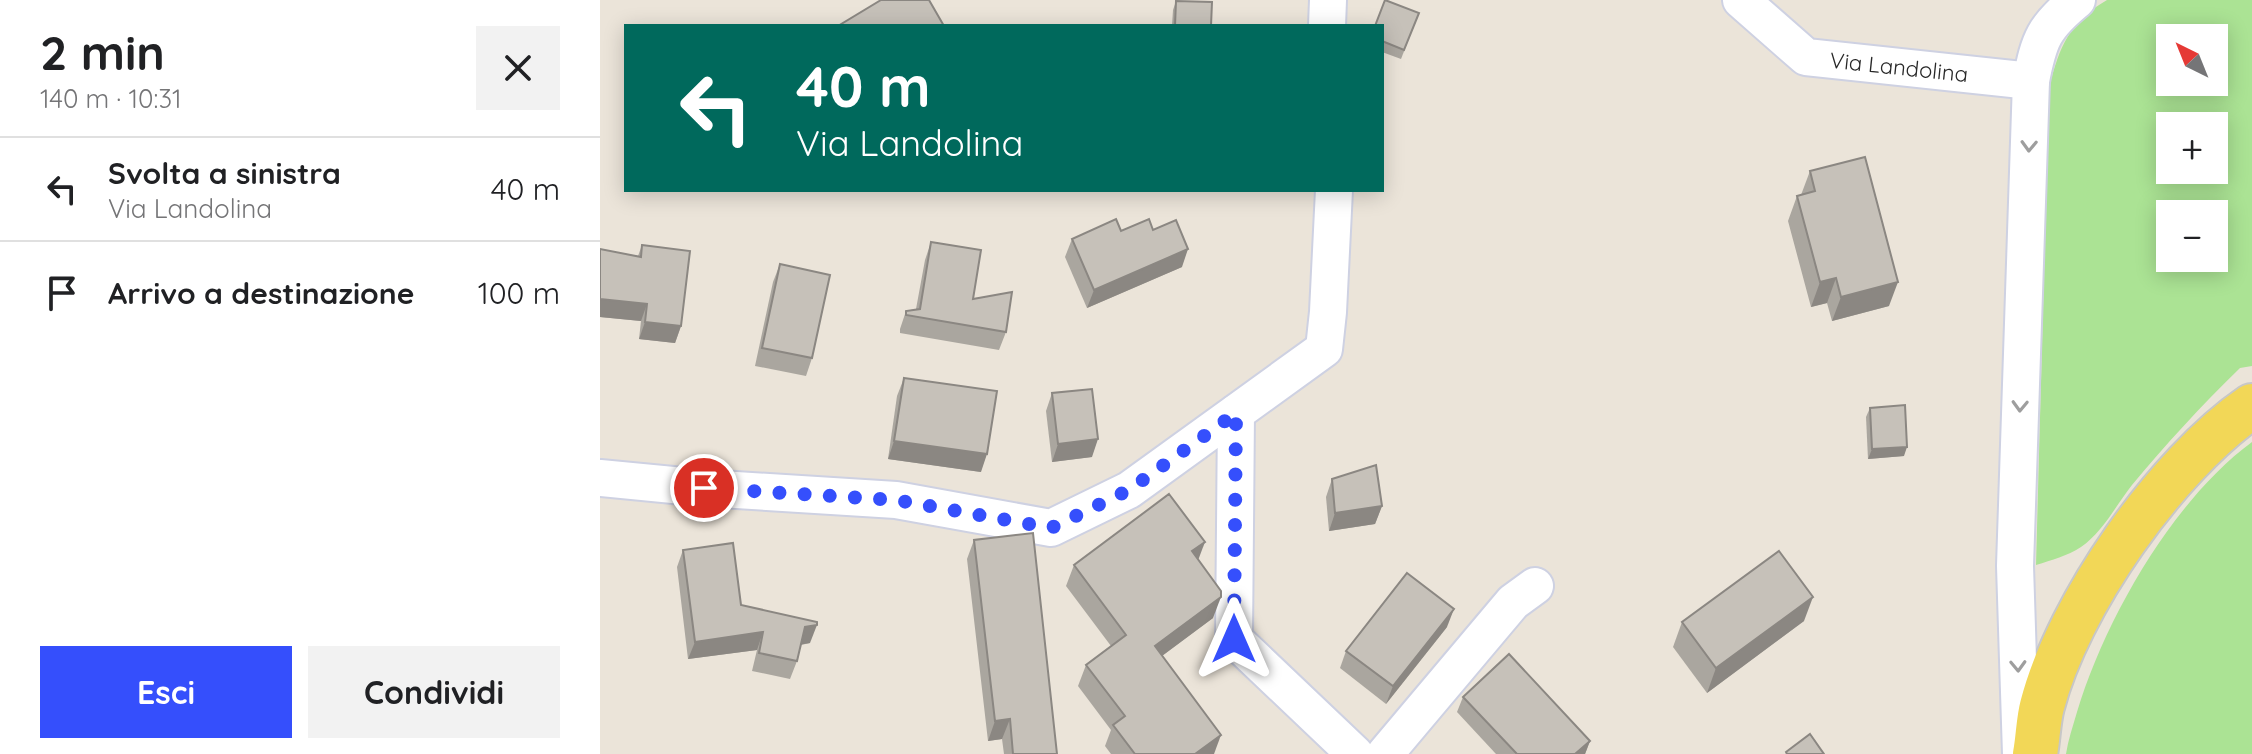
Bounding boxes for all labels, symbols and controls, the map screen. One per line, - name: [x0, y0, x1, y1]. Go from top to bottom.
- text: 2 min: [40, 22, 165, 82]
- north arrow: [2156, 24, 2228, 96]
- map controls: [2156, 24, 2228, 272]
- button: close: [476, 26, 560, 110]
- street label: Via Landolina: [1828, 46, 1970, 88]
- text: 40 m: [796, 51, 931, 121]
- icon: left: [664, 56, 768, 160]
- text: 140 m · 10:31: [40, 82, 182, 115]
- button: +: [2156, 112, 2228, 184]
- text: Via Landolina: [796, 120, 1023, 165]
- one-way arrow: [2020, 140, 2037, 153]
- text: Svolta a sinistra: [108, 154, 341, 192]
- icon: left: [40, 167, 84, 211]
- text: 40 m: [491, 170, 560, 208]
- text: Via Landolina: [108, 192, 272, 225]
- button: −: [2156, 200, 2228, 272]
- icon: arrive: [40, 271, 84, 315]
- text: Arrivo a destinazione: [108, 274, 414, 312]
- text: 100 m: [478, 274, 560, 312]
- one-way arrow: [2012, 400, 2029, 413]
- pin: [670, 454, 738, 522]
- icon: arrive: [682, 466, 726, 510]
- position arrow: [1192, 597, 1276, 681]
- button: Esci: [40, 646, 292, 738]
- button: Condividi: [308, 646, 560, 738]
- one-way arrow: [2010, 660, 2027, 673]

